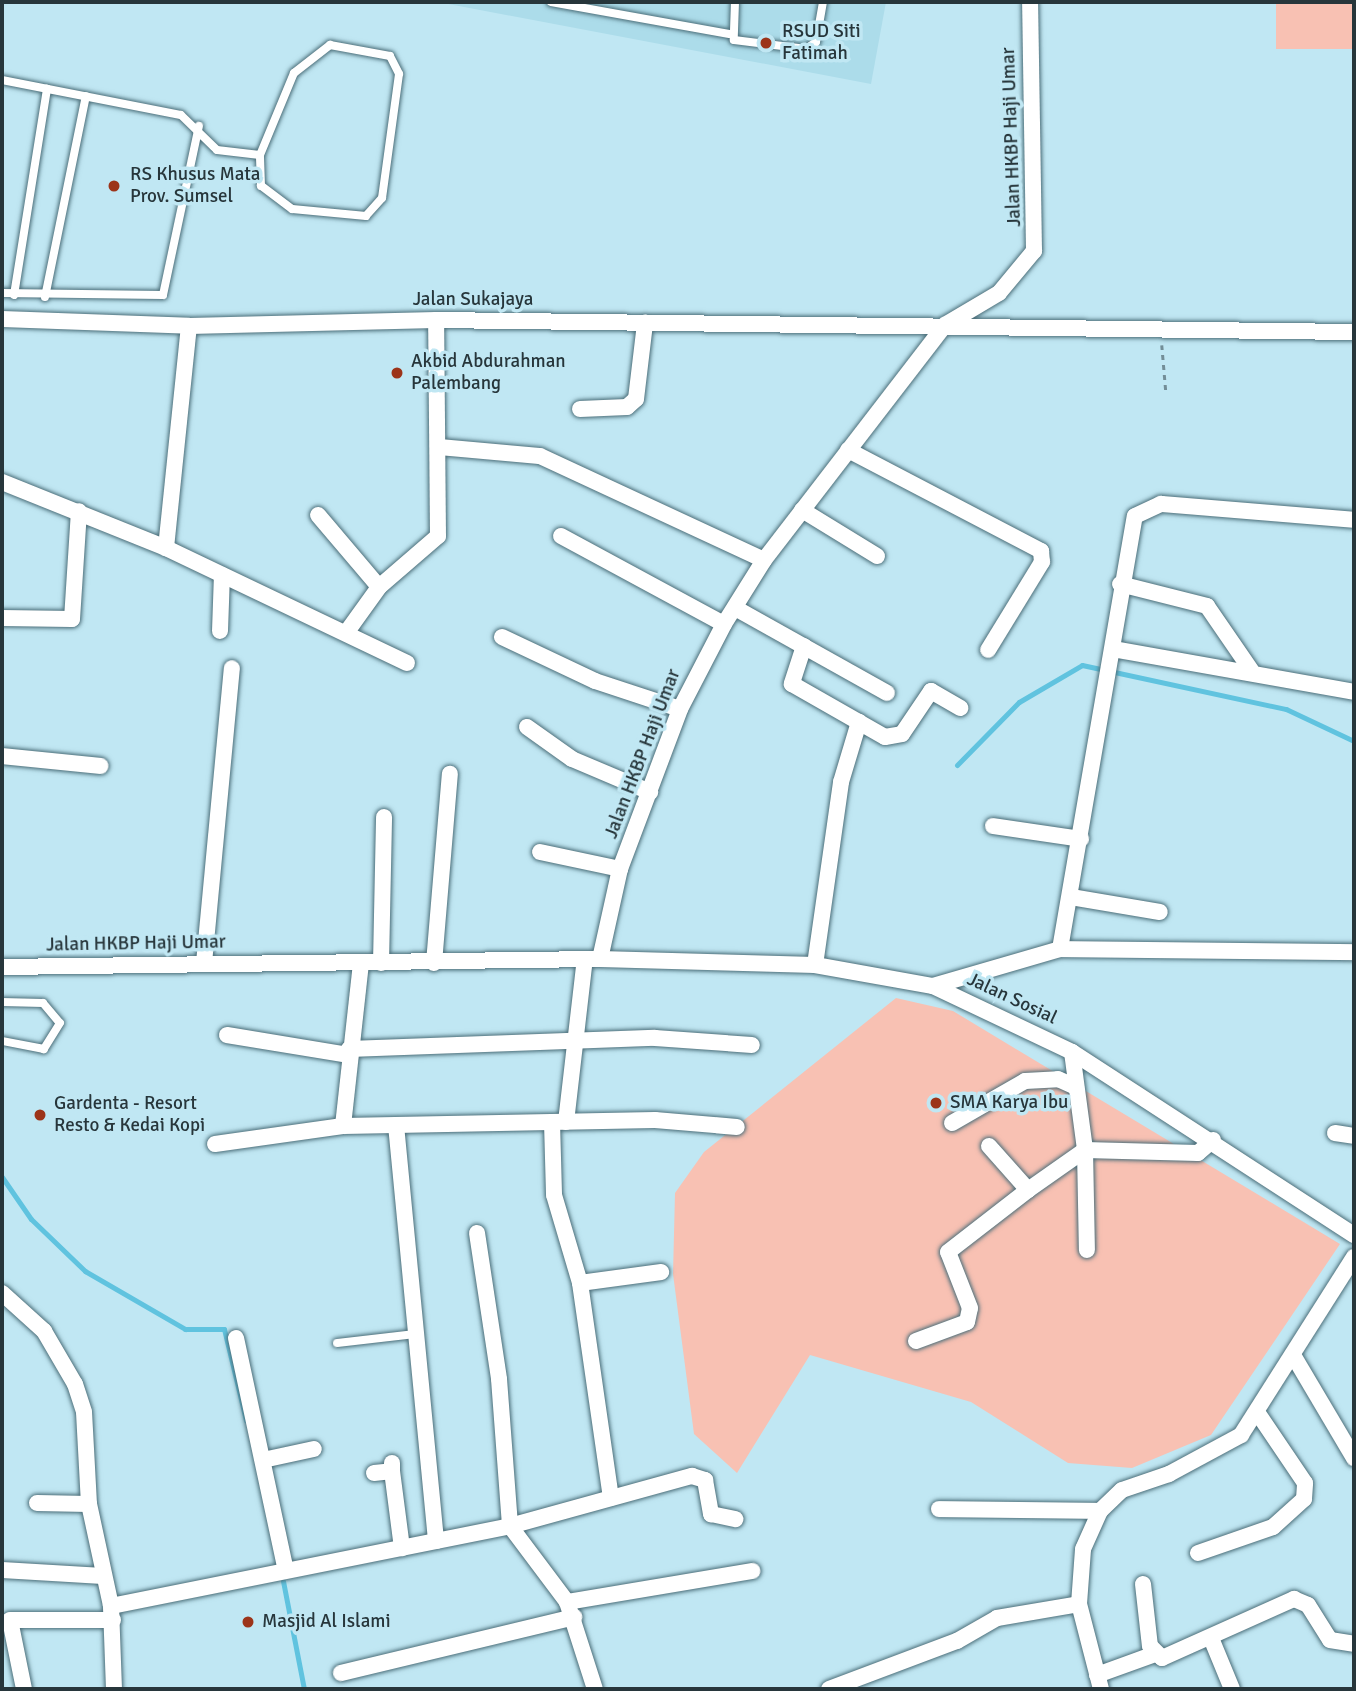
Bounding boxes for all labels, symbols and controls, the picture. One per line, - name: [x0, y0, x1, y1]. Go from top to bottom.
- place label: RSUD Siti Fatimah: [782, 21, 861, 65]
- marker: RSUD Siti Fatimah: [756, 33, 776, 53]
- street label: Jalan HKBP Haji Umar: [997, 47, 1027, 227]
- place label: RS Khusus Mata Prov. Sumsel: [130, 164, 260, 208]
- marker: RS Khusus Mata Prov. Sumsel: [104, 176, 124, 196]
- street label: Jalan Sukajaya: [413, 289, 533, 311]
- place label: Akbid Abdurahman Palembang: [411, 351, 566, 395]
- marker: Akbid Abdurahman Palembang: [389, 365, 405, 381]
- street label: Jalan HKBP Haji Umar: [600, 666, 686, 842]
- street label: Jalan HKBP Haji Umar: [46, 931, 226, 957]
- street label: Jalan Sosial: [963, 968, 1061, 1030]
- place label: SMA Karya Ibu: [950, 1092, 1068, 1114]
- place label: Gardenta - Resort Resto & Kedai Kopi: [54, 1093, 205, 1137]
- marker: SMA Karya Ibu: [928, 1095, 944, 1111]
- marker: Gardenta - Resort Resto & Kedai Kopi: [32, 1107, 48, 1123]
- place label: Masjid Al Islami: [262, 1611, 391, 1633]
- marker: Masjid Al Islami: [240, 1614, 256, 1630]

